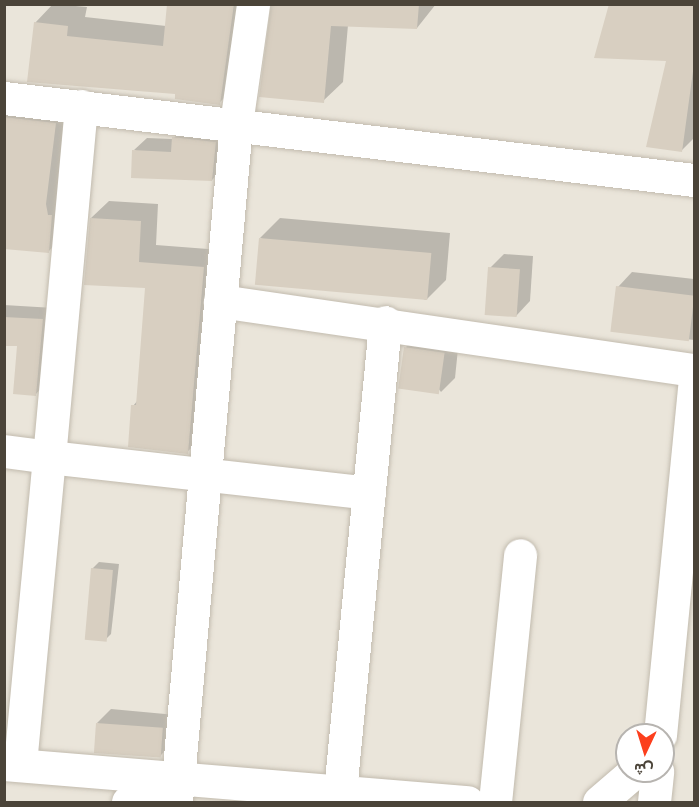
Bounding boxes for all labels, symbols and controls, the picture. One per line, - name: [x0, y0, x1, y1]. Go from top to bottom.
- north arrow: [615, 723, 675, 783]
- text: ش: [634, 760, 654, 779]

